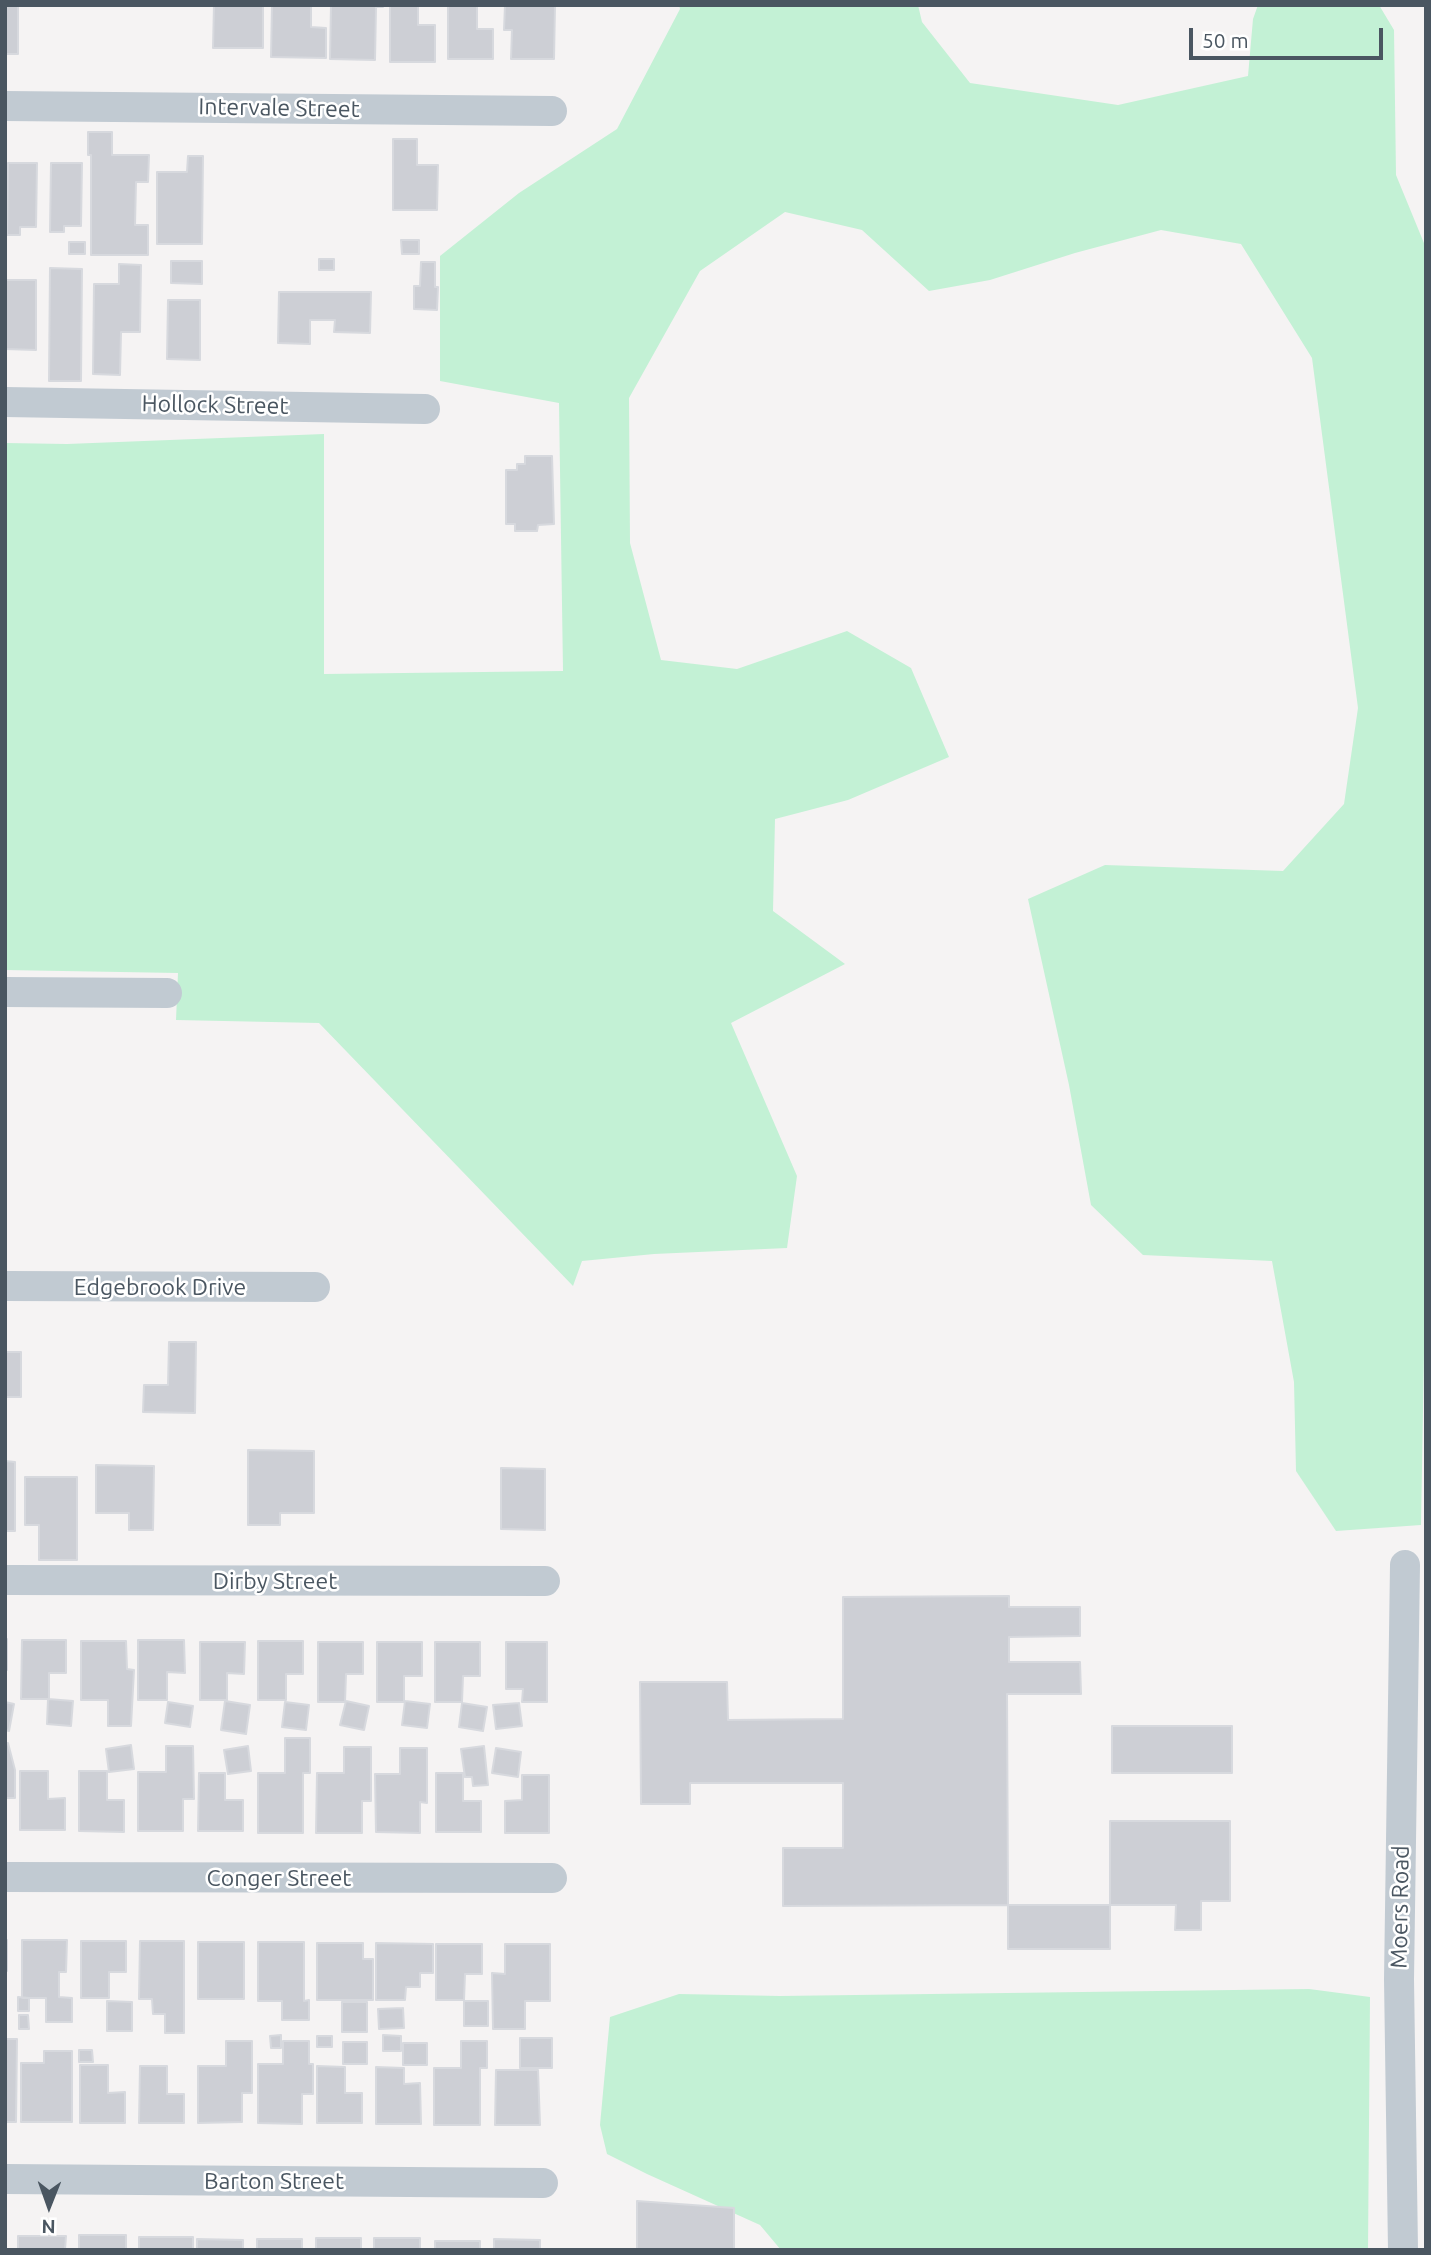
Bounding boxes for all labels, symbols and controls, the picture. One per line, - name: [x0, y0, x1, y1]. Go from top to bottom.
- scale bar: [1193, 14, 1387, 58]
- text: 50 m: [1202, 28, 1249, 52]
- street label: Intervale Street: [198, 93, 360, 123]
- street label: Hollock Street: [141, 390, 289, 420]
- street label: Edgebrook Drive: [74, 1273, 246, 1301]
- street label: Dirby Street: [213, 1567, 337, 1595]
- street label: Moers Road: [1385, 1845, 1415, 1969]
- street label: Conger Street: [207, 1864, 351, 1892]
- street label: Barton Street: [204, 2167, 344, 2195]
- north arrow: [14, 2171, 84, 2241]
- text: N: [41, 2216, 56, 2238]

